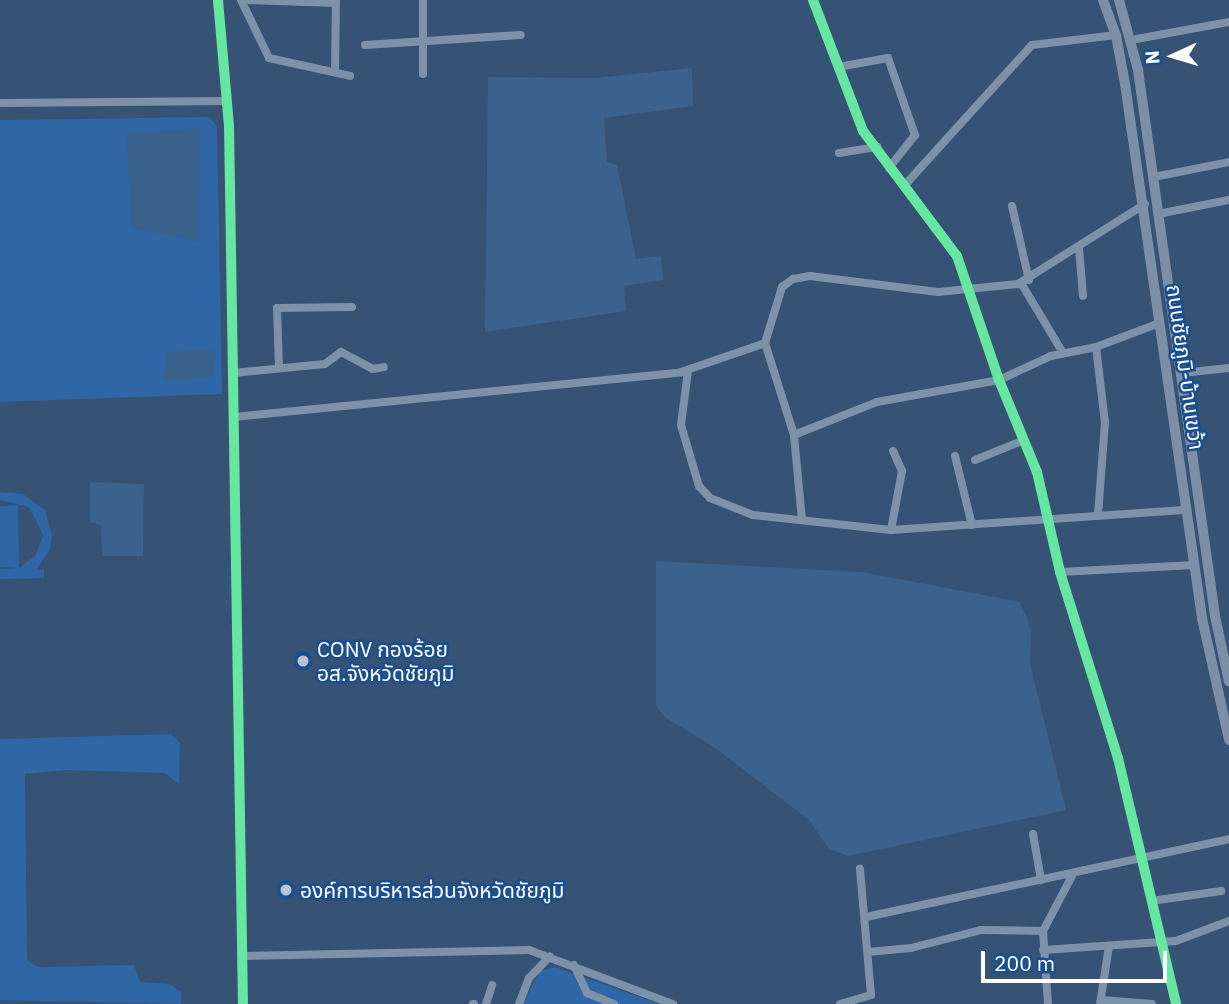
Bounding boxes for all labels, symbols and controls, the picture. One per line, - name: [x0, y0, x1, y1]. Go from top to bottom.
- north arrow: [1138, 21, 1208, 91]
- text: N: [1140, 50, 1165, 65]
- street label: ถนนชัยภูมิ-บ้านเขว้า: [1162, 283, 1210, 451]
- place label: CONV กองร้อย อส.จังหวัดชัยภูมิ: [317, 636, 454, 686]
- marker: CONV กองร้อย อส.จังหวัดชัยภูมิ: [295, 653, 311, 669]
- place label: องค์การบริหารส่วนจังหวัดชัยภูมิ: [300, 877, 564, 903]
- marker: องค์การบริหารส่วนจังหวัดชัยภูมิ: [278, 882, 294, 898]
- scale bar: [984, 937, 1170, 981]
- text: 200 m: [994, 949, 1055, 977]

